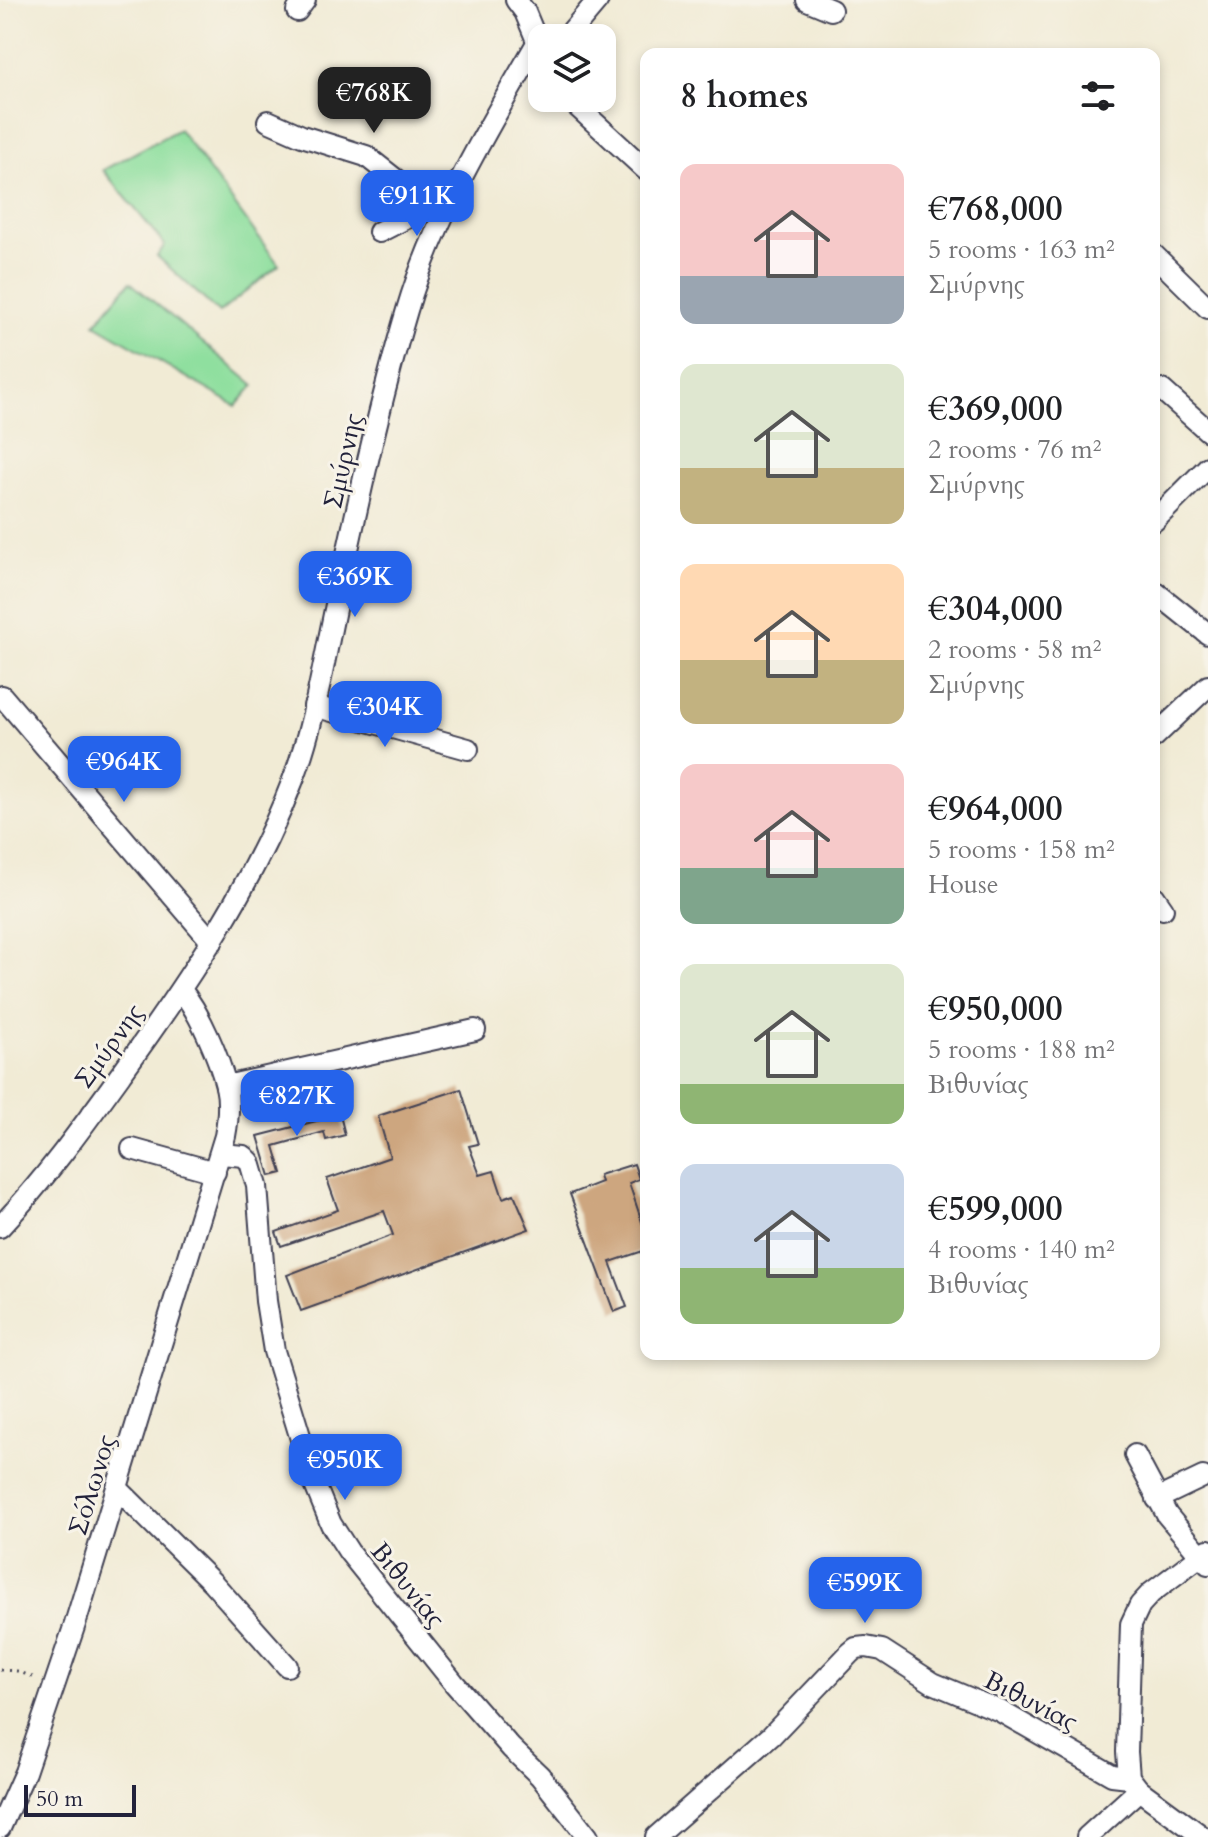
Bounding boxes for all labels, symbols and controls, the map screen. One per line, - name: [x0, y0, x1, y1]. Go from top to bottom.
- map controls: [528, 24, 616, 112]
- button: layers: [528, 24, 616, 112]
- pin: €768K: [318, 67, 430, 135]
- text: 8 homes: [680, 73, 808, 119]
- icon: filters: [1076, 74, 1120, 118]
- text: €768K: [336, 75, 412, 110]
- pin: €911K: [361, 170, 473, 238]
- text: €911K: [379, 178, 455, 213]
- text: €768,000: [928, 186, 1063, 232]
- icon: home: [744, 196, 840, 292]
- text: 5 rooms · 163 m²: [928, 232, 1115, 267]
- text: Σμύρνης: [928, 267, 1025, 302]
- text: €369,000: [928, 386, 1063, 432]
- icon: home: [744, 396, 840, 492]
- street label: Σμύρνης: [315, 410, 371, 512]
- text: 2 rooms · 76 m²: [928, 432, 1101, 467]
- text: Σμύρνης: [928, 467, 1025, 502]
- pin: €369K: [299, 551, 411, 619]
- text: €369K: [317, 559, 393, 594]
- text: €304,000: [928, 586, 1063, 632]
- icon: home: [744, 596, 840, 692]
- text: 2 rooms · 58 m²: [928, 632, 1101, 667]
- text: Σμύρνης: [928, 667, 1025, 702]
- pin: €304K: [329, 681, 441, 749]
- text: €304K: [347, 689, 423, 724]
- pin: €964K: [68, 736, 180, 804]
- text: €964K: [86, 744, 162, 779]
- text: €964,000: [928, 786, 1063, 832]
- icon: home: [744, 796, 840, 892]
- text: 5 rooms · 158 m²: [928, 832, 1115, 867]
- text: House: [928, 867, 999, 902]
- text: €950,000: [928, 986, 1063, 1032]
- icon: home: [744, 996, 840, 1092]
- street label: Σμύρνης: [66, 997, 152, 1095]
- text: 5 rooms · 188 m²: [928, 1032, 1115, 1067]
- text: Βιθυνίας: [928, 1067, 1029, 1102]
- pin: €827K: [241, 1070, 353, 1138]
- text: €827K: [259, 1078, 335, 1113]
- text: €599,000: [928, 1186, 1063, 1232]
- icon: home: [744, 1196, 840, 1292]
- text: 4 rooms · 140 m²: [928, 1232, 1115, 1267]
- text: Βιθυνίας: [928, 1267, 1029, 1302]
- street label: Σόλωνος: [60, 1430, 124, 1540]
- pin: €950K: [289, 1434, 401, 1502]
- text: €950K: [307, 1442, 383, 1477]
- street label: Βιθυνίας: [363, 1535, 453, 1635]
- pin: €599K: [809, 1557, 921, 1625]
- text: €599K: [827, 1565, 903, 1600]
- street label: Βιθυνίας: [978, 1663, 1084, 1739]
- scale bar: [24, 1781, 136, 1817]
- text: 50 m: [36, 1784, 83, 1814]

